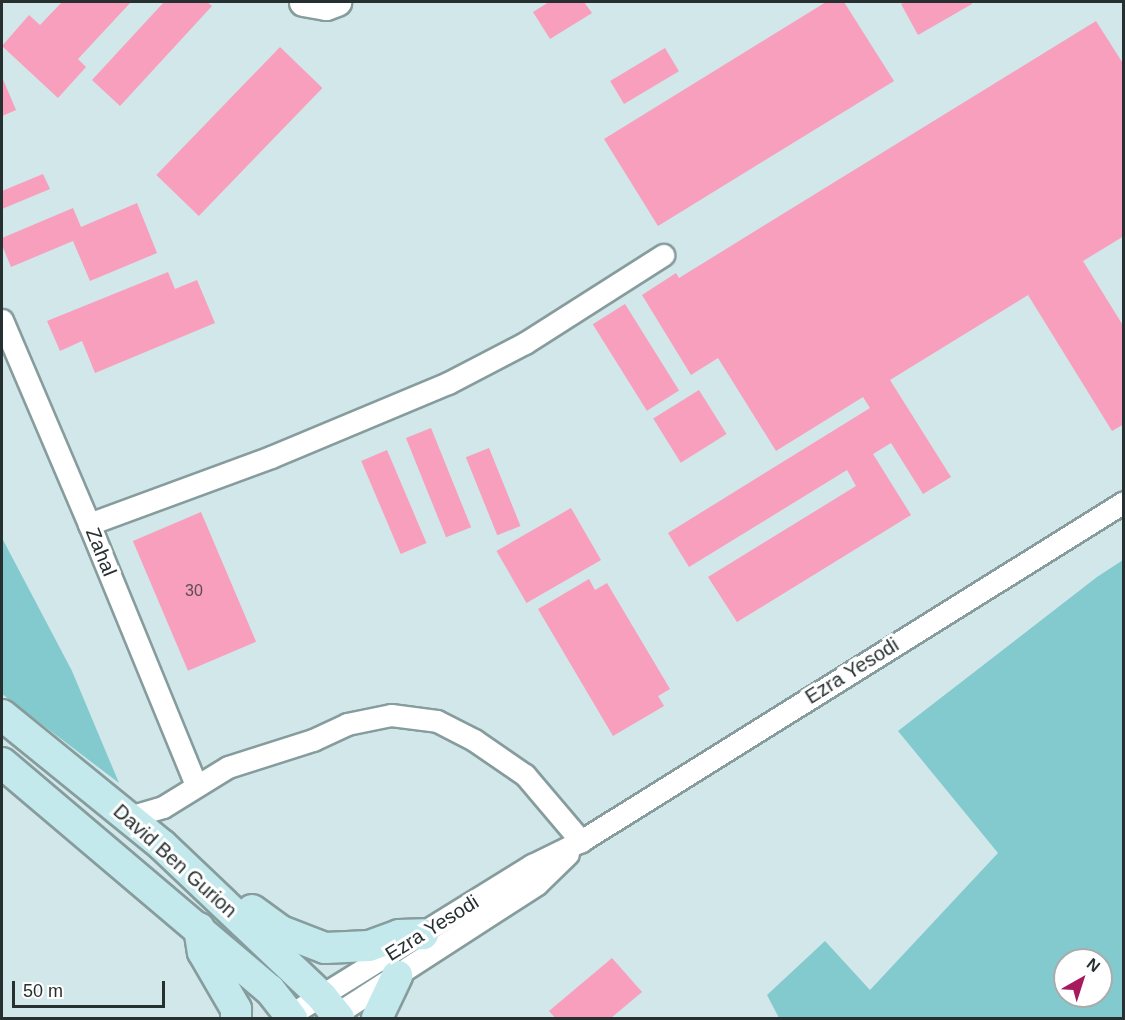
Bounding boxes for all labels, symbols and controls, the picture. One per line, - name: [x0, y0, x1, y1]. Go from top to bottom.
- street label: Zahal: [81, 524, 121, 580]
- house number: 30: [185, 581, 203, 601]
- street label: Ezra Yesodi: [801, 633, 903, 709]
- street label: David Ben Gurion: [108, 799, 242, 923]
- street label: Ezra Yesodi: [381, 890, 483, 966]
- north arrow: [1053, 948, 1113, 1008]
- text: N: [1084, 955, 1103, 975]
- scale bar: [15, 969, 168, 1007]
- text: 50 m: [23, 981, 63, 1001]

